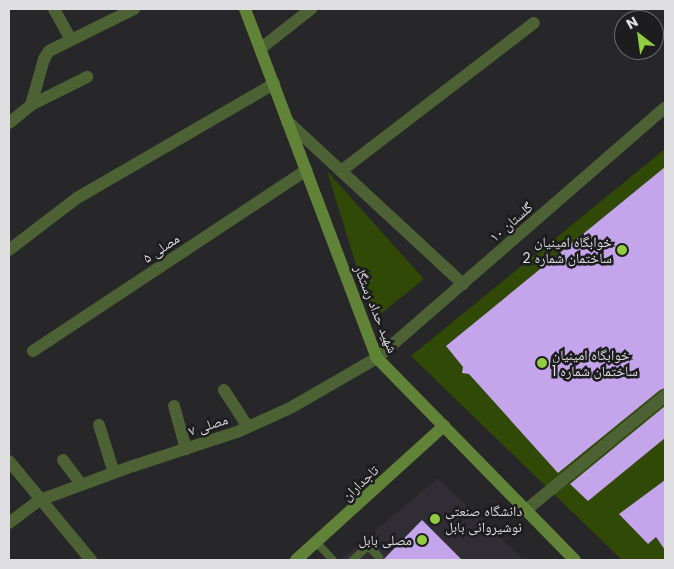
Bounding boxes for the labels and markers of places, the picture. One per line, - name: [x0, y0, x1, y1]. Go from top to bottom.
- place label: خوابگاه امینیان ساختمان شماره 2: [523, 234, 612, 266]
- marker: خوابگاه امینیان ساختمان شماره 2: [616, 244, 628, 256]
- place label: خوابگاه امینیان ساختمان شماره 1: [552, 347, 638, 380]
- marker: خوابگاه امینیان ساختمان شماره 1: [536, 357, 548, 369]
- place label: دانشگاه صنعتی نوشیروانی بابل: [445, 503, 522, 536]
- marker: دانشگاه صنعتی نوشیروانی بابل: [429, 513, 441, 525]
- place label: مصلی بابل: [358, 532, 412, 548]
- marker: مصلی بابل: [416, 534, 428, 546]

